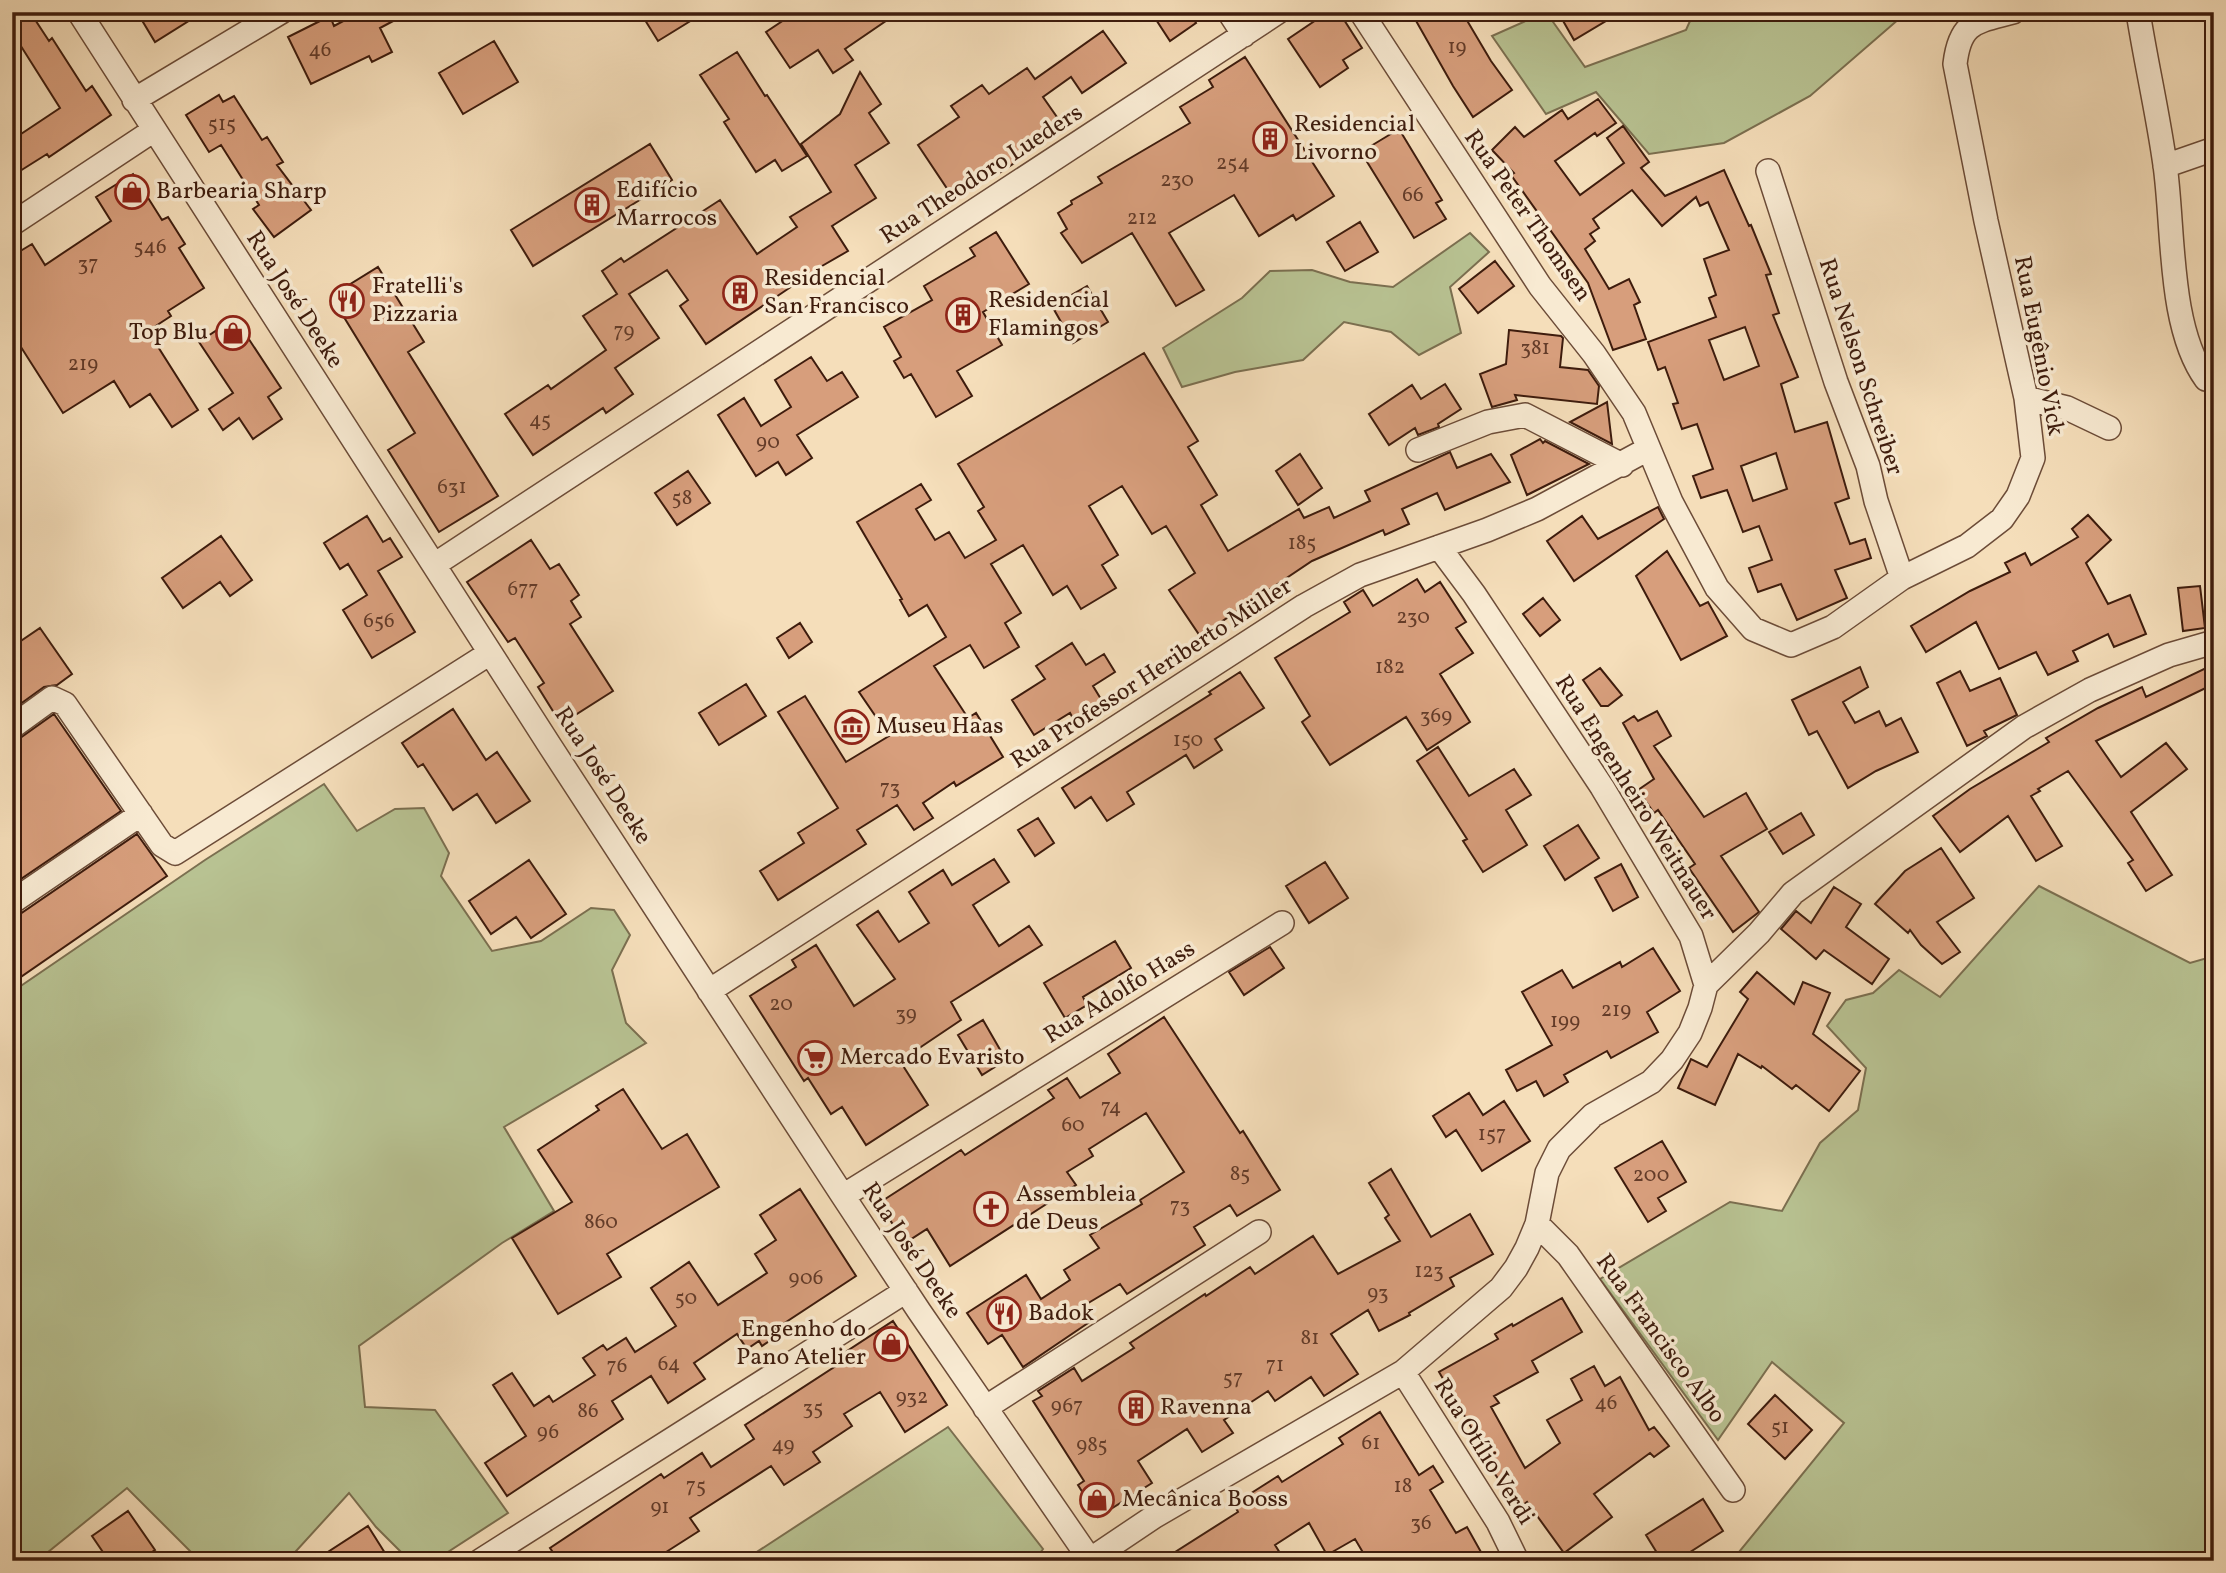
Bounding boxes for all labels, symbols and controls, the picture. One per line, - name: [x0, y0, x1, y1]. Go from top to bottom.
- house number: 19: [1447, 33, 1467, 62]
- house number: 46: [309, 36, 331, 65]
- street label: Rua Theodoro Lueders: [874, 97, 1090, 253]
- place label: Residencial Livorno: [1294, 108, 1415, 170]
- house number: 515: [208, 110, 236, 139]
- building icon: Residencial Livorno: [1251, 120, 1289, 158]
- street label: Rua Peter Thomsen: [1455, 123, 1599, 309]
- house number: 254: [1216, 149, 1250, 178]
- house number: 230: [1160, 166, 1194, 195]
- shop icon: Barbearia Sharp: [113, 173, 151, 211]
- place label: Edifício Marrocos: [616, 174, 717, 236]
- place label: Barbearia Sharp: [156, 175, 327, 209]
- house number: 66: [1402, 181, 1424, 210]
- building icon: Edifício Marrocos: [573, 186, 611, 224]
- house number: 212: [1127, 204, 1157, 233]
- street label: Rua José Deeke: [237, 224, 351, 376]
- house number: 546: [133, 233, 167, 262]
- house number: 37: [78, 250, 98, 279]
- street label: Rua Eugênio Vick: [2004, 253, 2072, 439]
- street label: Rua Nelson Schreiber: [1809, 254, 1911, 480]
- place label: Residencial San Francisco: [764, 262, 909, 324]
- place label: Fratelli's Pizzaria: [372, 270, 463, 332]
- building icon: Residencial San Francisco: [721, 274, 759, 312]
- restaurant icon: Fratelli's Pizzaria: [328, 282, 366, 320]
- place label: Residencial Flamingos: [988, 284, 1109, 346]
- building icon: Residencial Flamingos: [944, 296, 982, 334]
- shop icon: Top Blu: [214, 314, 252, 352]
- place label: Top Blu: [129, 316, 208, 350]
- house number: 79: [614, 317, 635, 346]
- house number: 381: [1520, 334, 1550, 363]
- house number: 219: [68, 350, 98, 379]
- house number: 45: [529, 406, 551, 435]
- house number: 90: [756, 428, 780, 457]
- house number: 631: [437, 473, 467, 502]
- house number: 58: [672, 484, 692, 513]
- house number: 185: [1288, 529, 1316, 558]
- street label: Rua Professor Heriberto Müller: [1005, 570, 1299, 778]
- house number: 677: [508, 575, 539, 604]
- house number: 230: [1396, 603, 1430, 632]
- house number: 656: [363, 607, 395, 636]
- house number: 182: [1375, 653, 1405, 682]
- street label: Rua Engenheiro Weitnauer: [1545, 669, 1725, 927]
- street label: Rua José Deeke: [545, 700, 659, 852]
- house number: 369: [1420, 702, 1452, 731]
- museum icon: Museu Haas: [833, 708, 871, 746]
- place label: Museu Haas: [876, 710, 1004, 744]
- house number: 150: [1173, 726, 1203, 755]
- house number: 73: [880, 774, 900, 803]
- street label: Rua Adolfo Hass: [1038, 933, 1202, 1053]
- house number: 20: [769, 990, 793, 1019]
- house number: 219: [1601, 996, 1631, 1025]
- house number: 39: [895, 1000, 917, 1029]
- house number: 199: [1550, 1007, 1580, 1036]
- supermarket icon: Mercado Evaristo: [796, 1039, 834, 1077]
- place label: Mercado Evaristo: [840, 1041, 1025, 1075]
- house number: 74: [1101, 1093, 1121, 1122]
- house number: 60: [1061, 1111, 1085, 1140]
- house number: 157: [1478, 1120, 1506, 1149]
- house number: 85: [1230, 1160, 1250, 1189]
- house number: 200: [1633, 1161, 1669, 1190]
- street label: Rua José Deeke: [853, 1176, 969, 1326]
- place label: Assembleia de Deus: [1016, 1178, 1137, 1240]
- church icon: Assembleia de Deus: [972, 1190, 1010, 1228]
- house number: 73: [1170, 1192, 1190, 1221]
- house number: 860: [584, 1208, 618, 1237]
- street label: Rua Francisco Albo: [1587, 1247, 1733, 1431]
- house number: 123: [1414, 1257, 1444, 1286]
- house number: 906: [789, 1264, 823, 1293]
- house number: 93: [1367, 1279, 1389, 1308]
- house number: 50: [675, 1284, 697, 1313]
- restaurant icon: Badok: [985, 1295, 1023, 1333]
- place label: Badok: [1028, 1297, 1094, 1331]
- place label: Engenho do Pano Atelier: [736, 1313, 866, 1375]
- house number: 81: [1301, 1324, 1319, 1353]
- shop icon: Engenho do Pano Atelier: [872, 1325, 910, 1363]
- house number: 64: [658, 1350, 680, 1379]
- house number: 71: [1266, 1351, 1284, 1380]
- house number: 76: [607, 1352, 627, 1381]
- house number: 57: [1223, 1364, 1243, 1393]
- street label: Rua Otílio Verdi: [1424, 1372, 1542, 1532]
- house number: 932: [896, 1383, 928, 1412]
- building icon: Ravenna: [1117, 1389, 1155, 1427]
- house number: 46: [1595, 1389, 1617, 1418]
- place label: Ravenna: [1160, 1391, 1252, 1425]
- house number: 967: [1051, 1392, 1083, 1421]
- house number: 35: [803, 1394, 823, 1423]
- house number: 86: [577, 1397, 599, 1426]
- house number: 51: [1771, 1413, 1789, 1442]
- house number: 96: [537, 1418, 559, 1447]
- house number: 61: [1362, 1429, 1380, 1458]
- house number: 49: [772, 1431, 795, 1460]
- house number: 985: [1076, 1431, 1108, 1460]
- house number: 75: [686, 1472, 706, 1501]
- house number: 18: [1394, 1472, 1412, 1501]
- shop icon: Mecânica Booss: [1078, 1481, 1116, 1519]
- place label: Mecânica Booss: [1122, 1483, 1288, 1517]
- house number: 91: [650, 1493, 670, 1522]
- house number: 36: [1410, 1509, 1432, 1538]

